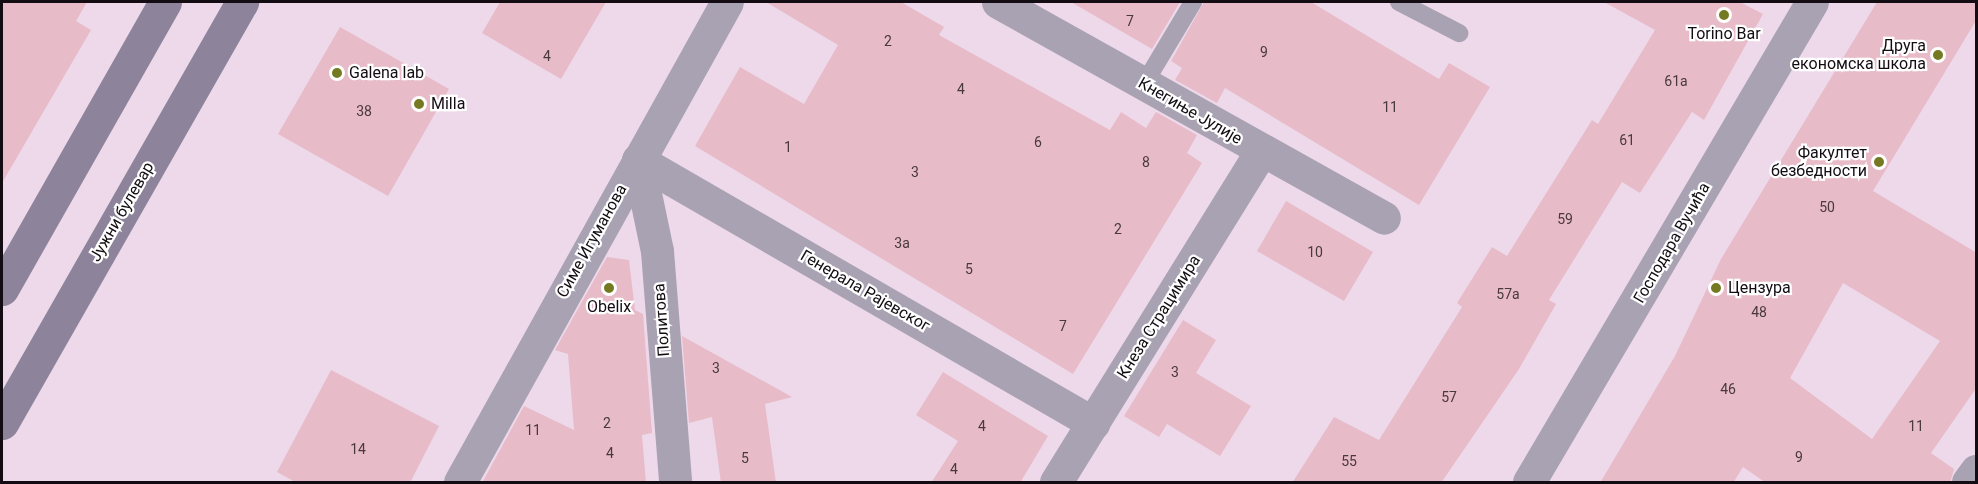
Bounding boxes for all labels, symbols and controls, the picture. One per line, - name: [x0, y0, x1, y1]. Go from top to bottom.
- marker: Torino Bar: [1717, 8, 1731, 22]
- house number: 7: [1126, 13, 1134, 29]
- place label: Torino Bar: [1687, 24, 1761, 44]
- house number: 2: [884, 33, 892, 49]
- place label: Друга економска школа: [1792, 36, 1926, 74]
- house number: 9: [1260, 44, 1268, 60]
- house number: 4: [543, 48, 551, 64]
- marker: Друга економска школа: [1931, 48, 1945, 62]
- place label: Galena lab: [349, 63, 424, 83]
- marker: Galena lab: [330, 66, 344, 80]
- street label: Кнегиње Јулије: [1135, 73, 1245, 149]
- house number: 61a: [1664, 73, 1688, 89]
- house number: 4: [957, 81, 965, 97]
- place label: Milla: [431, 94, 465, 114]
- marker: Milla: [412, 97, 426, 111]
- house number: 11: [1382, 99, 1398, 115]
- house number: 38: [356, 103, 372, 119]
- house number: 61: [1619, 132, 1635, 148]
- house number: 6: [1034, 134, 1042, 150]
- house number: 1: [784, 139, 792, 155]
- place label: Факултет безбедности: [1771, 143, 1867, 181]
- house number: 8: [1142, 154, 1150, 170]
- marker: Факултет безбедности: [1872, 155, 1886, 169]
- street label: Јужни булевар: [86, 159, 158, 265]
- house number: 3: [911, 164, 919, 180]
- street label: Господара Вучића: [1630, 179, 1714, 307]
- street label: Симе Игуманова: [553, 181, 631, 301]
- house number: 50: [1819, 199, 1835, 215]
- house number: 59: [1557, 211, 1573, 227]
- house number: 2: [1114, 221, 1122, 237]
- house number: 3a: [894, 235, 910, 251]
- house number: 10: [1307, 244, 1323, 260]
- street label: Генерала Рајевског: [797, 246, 933, 336]
- street label: Кнеза Страцимира: [1113, 252, 1205, 382]
- house number: 5: [965, 261, 973, 277]
- place label: Цензура: [1728, 278, 1791, 298]
- marker: Obelix: [602, 281, 616, 295]
- marker: Цензура: [1709, 281, 1723, 295]
- street label: Политова: [650, 283, 674, 357]
- house number: 57a: [1496, 286, 1520, 302]
- place label: Obelix: [587, 297, 631, 317]
- house number: 48: [1751, 304, 1767, 320]
- house number: 7: [1059, 318, 1067, 334]
- house number: 3: [712, 360, 720, 376]
- house number: 3: [1171, 364, 1179, 380]
- house number: 46: [1720, 381, 1736, 397]
- house number: 57: [1441, 389, 1457, 405]
- house number: 2: [603, 415, 611, 431]
- house number: 4: [978, 418, 986, 434]
- house number: 11: [1908, 418, 1924, 434]
- house number: 11: [525, 422, 541, 438]
- house number: 14: [350, 441, 366, 457]
- house number: 4: [606, 445, 614, 461]
- house number: 9: [1795, 449, 1803, 465]
- house number: 5: [741, 450, 749, 466]
- house number: 55: [1341, 453, 1357, 469]
- house number: 4: [950, 461, 958, 477]

